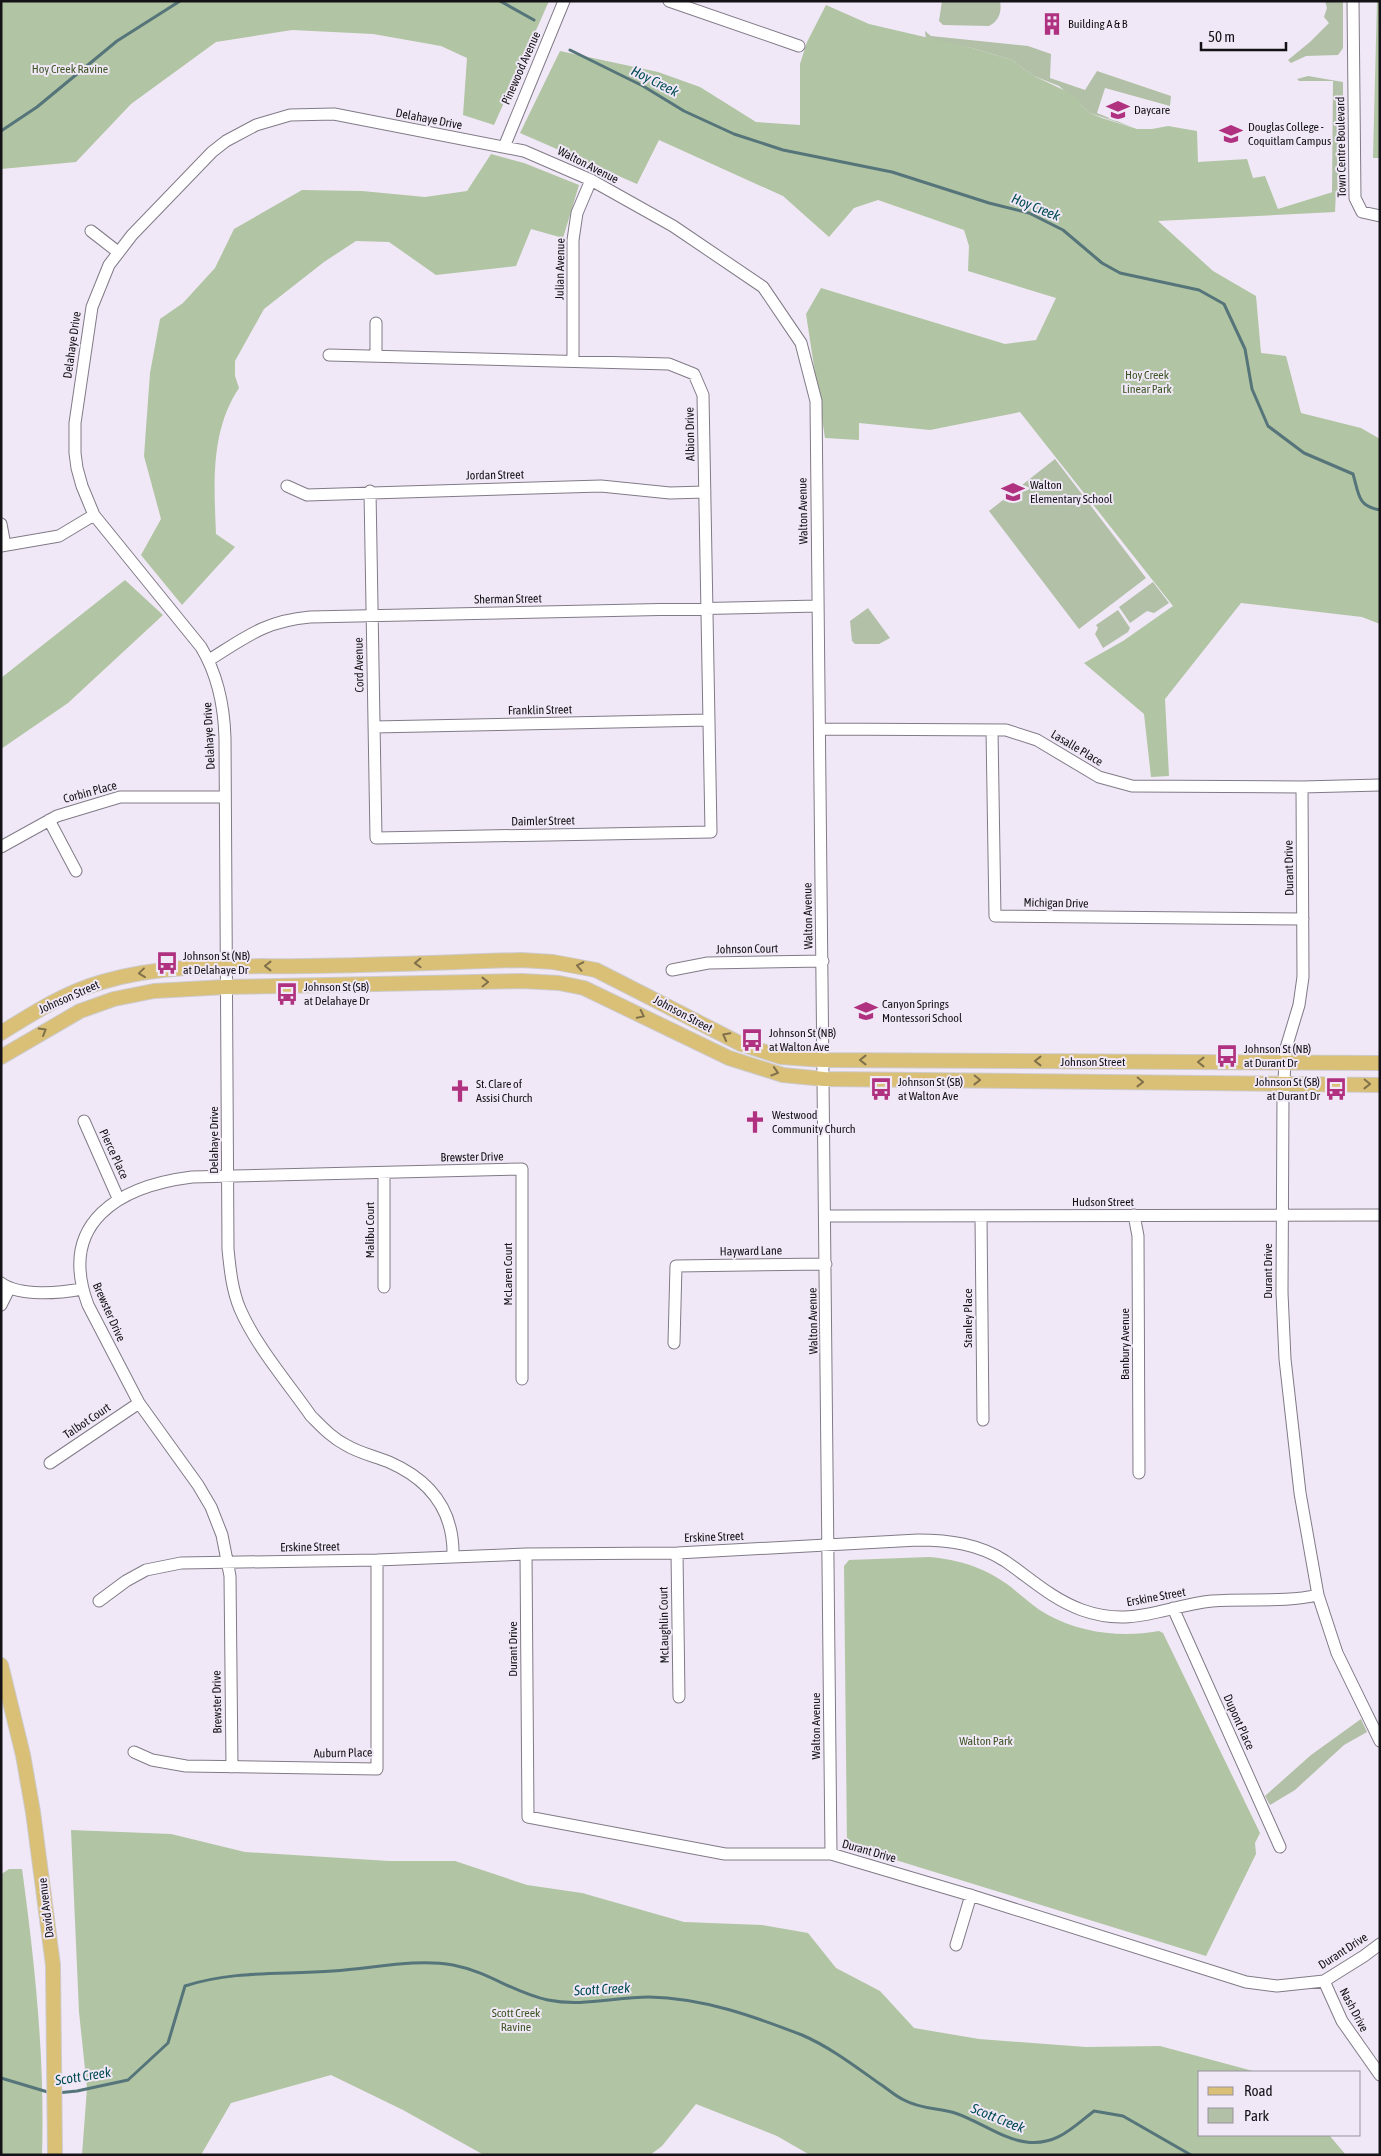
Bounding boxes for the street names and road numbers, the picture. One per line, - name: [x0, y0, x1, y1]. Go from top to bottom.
- street label: Pinewood Avenue: [499, 29, 543, 107]
- street label: Town Centre Boulevard: [1333, 97, 1349, 197]
- street label: Delahaye Drive: [395, 106, 463, 132]
- street label: Walton Avenue: [555, 144, 621, 186]
- street label: Julian Avenue: [552, 238, 568, 300]
- street label: Delahaye Drive: [60, 311, 84, 379]
- street label: Albion Drive: [683, 407, 697, 461]
- street label: Jordan Street: [466, 467, 525, 483]
- street label: Walton Avenue: [795, 478, 811, 544]
- street label: Sherman Street: [474, 591, 543, 607]
- street label: Cord Avenue: [352, 637, 366, 693]
- street label: Delahaye Drive: [200, 702, 218, 770]
- street label: Franklin Street: [508, 702, 573, 718]
- street label: Lasalle Place: [1049, 727, 1105, 769]
- street label: Corbin Place: [62, 778, 118, 806]
- street label: Daimler Street: [511, 813, 576, 829]
- street label: Durant Drive: [1282, 840, 1296, 896]
- street label: Walton Avenue: [800, 883, 816, 949]
- street label: Michigan Drive: [1023, 895, 1089, 911]
- street label: Johnson Court: [716, 941, 779, 957]
- street label: Johnson Street: [37, 977, 102, 1017]
- street label: Johnson Street: [651, 993, 715, 1036]
- street label: Johnson Street: [1061, 1055, 1126, 1069]
- street label: Delahaye Drive: [207, 1106, 221, 1174]
- street label: Pierce Place: [96, 1127, 132, 1181]
- street label: Brewster Drive: [440, 1149, 504, 1165]
- street label: Hudson Street: [1072, 1195, 1135, 1209]
- street label: Malibu Court: [363, 1201, 377, 1258]
- street label: McLaren Court: [501, 1242, 515, 1305]
- street label: Hayward Lane: [720, 1243, 782, 1259]
- street label: Durant Drive: [1261, 1243, 1275, 1299]
- street label: Brewster Drive: [90, 1280, 128, 1344]
- street label: Walton Avenue: [805, 1288, 821, 1354]
- street label: Stanley Place: [961, 1288, 975, 1348]
- street label: Banbury Avenue: [1118, 1308, 1132, 1380]
- street label: Talbot Court: [61, 1400, 113, 1442]
- street label: Erskine Street: [684, 1529, 745, 1545]
- street label: Erskine Street: [280, 1539, 341, 1555]
- street label: Erskine Street: [1125, 1585, 1187, 1609]
- street label: McLaughlin Court: [656, 1586, 672, 1663]
- street label: Durant Drive: [506, 1621, 520, 1677]
- street label: Brewster Drive: [209, 1670, 225, 1734]
- street label: Dupont Place: [1221, 1692, 1257, 1752]
- street label: Walton Avenue: [809, 1693, 823, 1759]
- street label: Auburn Place: [314, 1745, 372, 1761]
- street label: Durant Drive: [840, 1837, 898, 1865]
- street label: David Avenue: [35, 1877, 57, 1939]
- street label: Durant Drive: [1316, 1930, 1370, 1972]
- street label: Nash Drive: [1337, 1986, 1371, 2034]

